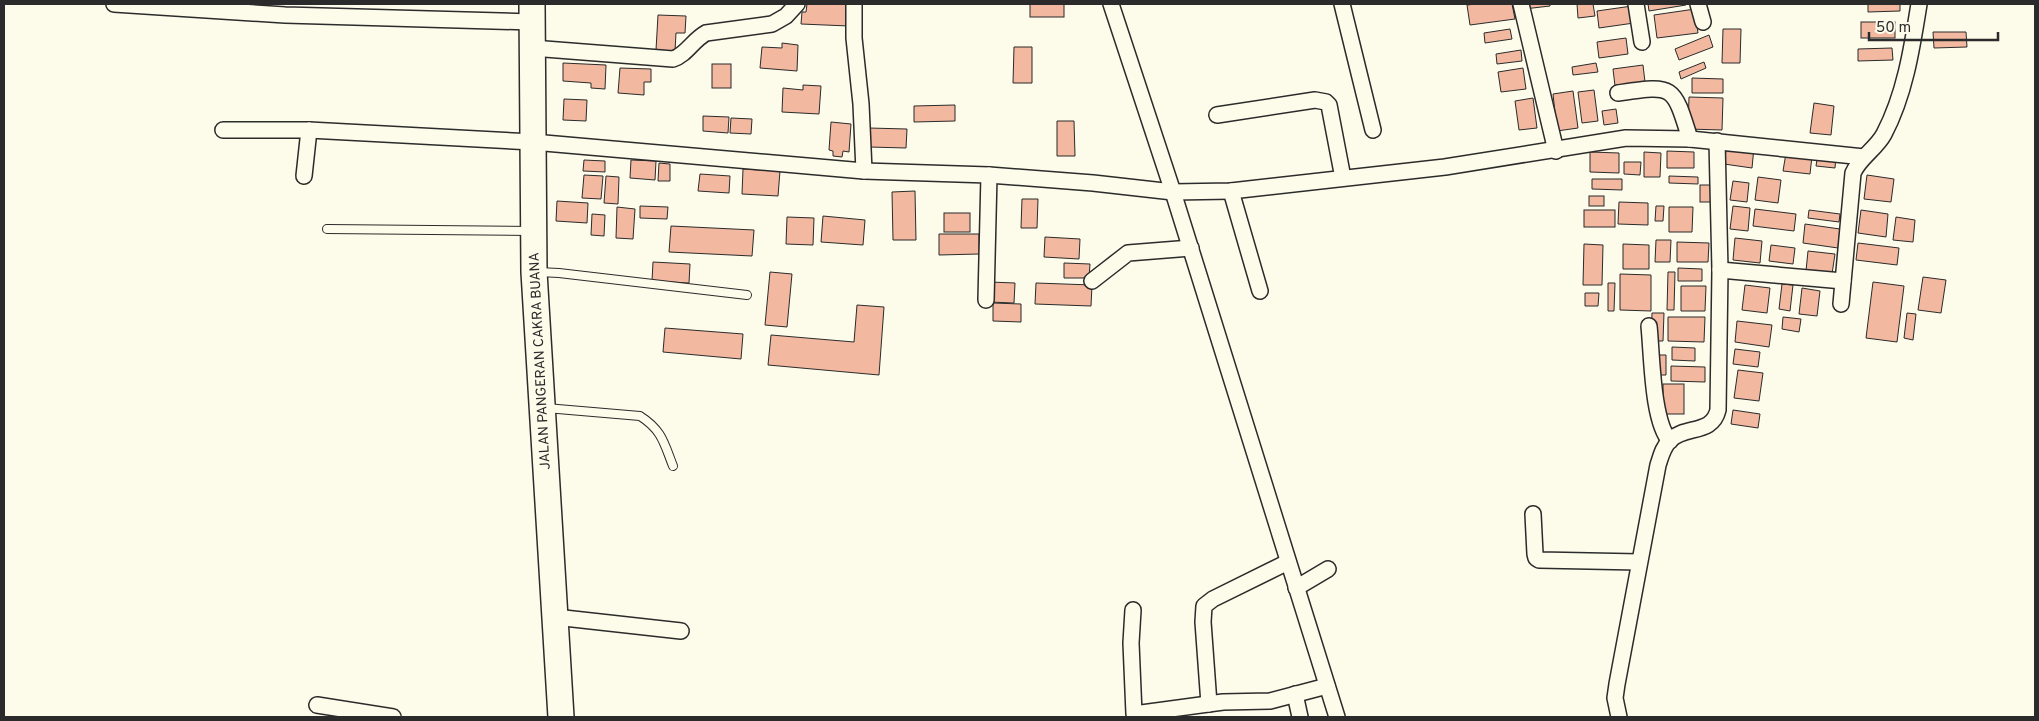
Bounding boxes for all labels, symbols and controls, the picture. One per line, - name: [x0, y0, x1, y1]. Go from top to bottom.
- scale bar: [1869, 10, 1998, 42]
- text: 50 m: [1876, 19, 1911, 38]
- street label: JALAN PANGERAN CAKRA BUANA: [526, 252, 555, 470]

